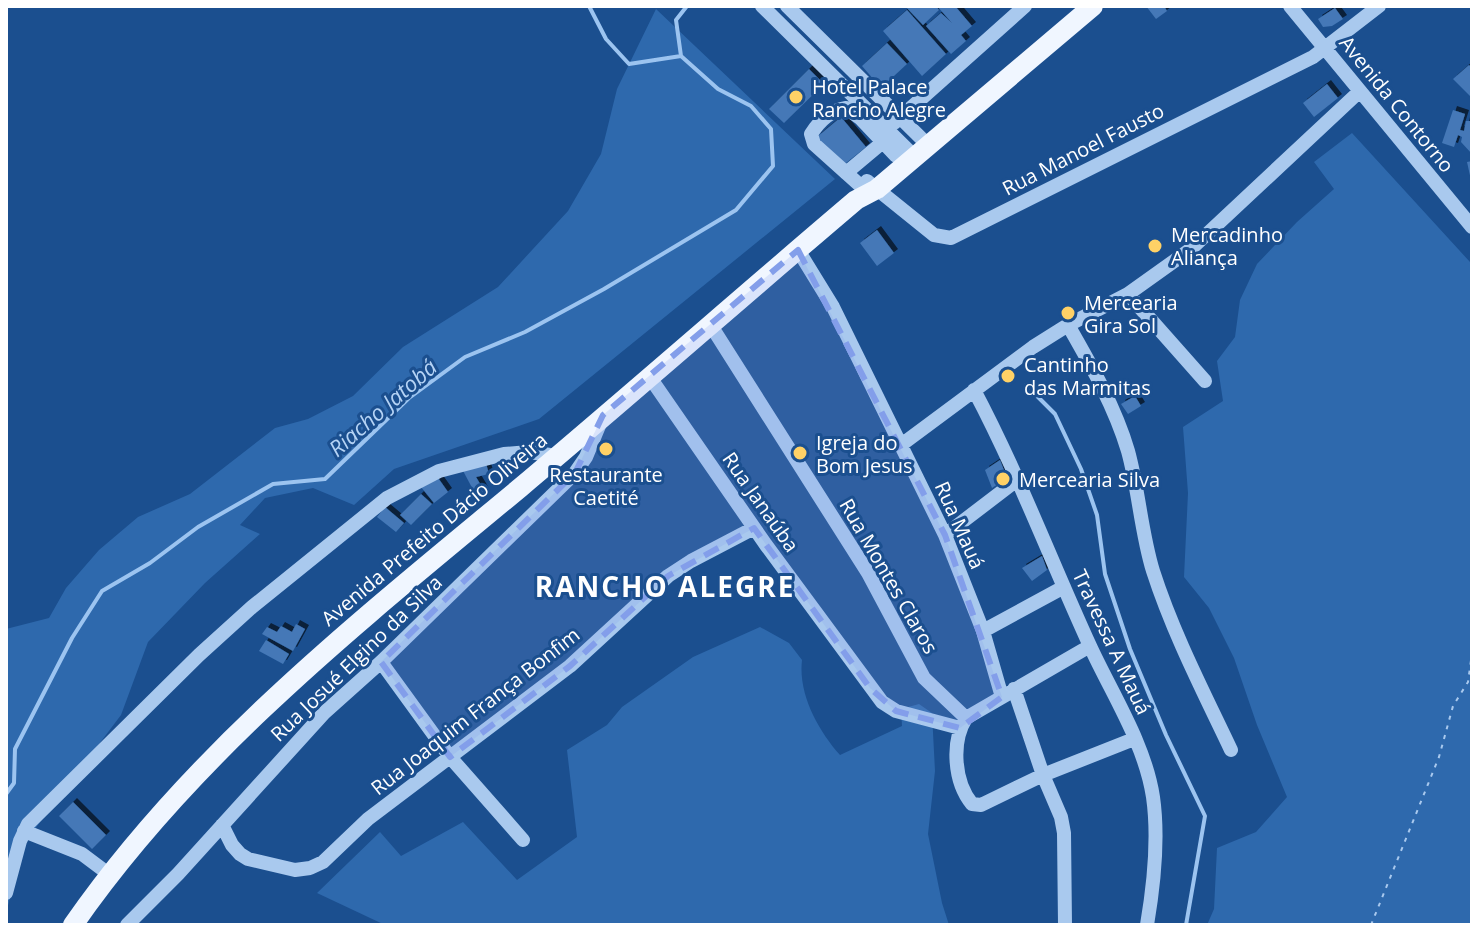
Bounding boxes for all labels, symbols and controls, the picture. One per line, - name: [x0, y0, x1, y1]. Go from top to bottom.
- street label: Avenida Contorno: [1334, 30, 1460, 178]
- place label: Hotel Palace Rancho Alegre: [812, 73, 946, 123]
- marker: Hotel Palace Rancho Alegre: [787, 88, 805, 106]
- street label: Rua Manoel Fausto: [997, 97, 1169, 201]
- place label: Mercadinho Aliança: [1171, 221, 1283, 271]
- marker: Mercadinho Aliança: [1146, 237, 1164, 255]
- place label: Mercearia Gira Sol: [1084, 289, 1178, 339]
- marker: Mercearia Gira Sol: [1059, 304, 1077, 322]
- place label: Cantinho das Marmitas: [1024, 351, 1151, 401]
- water label: Riacho Jatobá: [321, 352, 443, 462]
- marker: Cantinho das Marmitas: [999, 367, 1017, 385]
- street label: Avenida Prefeito Dácio Oliveira: [315, 426, 553, 632]
- place label: Igreja do Bom Jesus: [816, 429, 913, 479]
- marker: Restaurante Caetité: [597, 440, 615, 458]
- marker: Igreja do Bom Jesus: [791, 444, 809, 462]
- street label: Rua Janaúba: [717, 447, 805, 557]
- place label: Restaurante Caetité: [549, 461, 663, 511]
- place label: Mercearia Silva: [1019, 466, 1160, 493]
- marker: Mercearia Silva: [994, 470, 1012, 488]
- street label: Rua Mauá: [929, 477, 991, 573]
- street label: Rua Montes Claros: [834, 494, 944, 658]
- street label: Travessa A Mauá: [1067, 565, 1157, 719]
- district label: RANCHO ALEGRE: [535, 567, 795, 605]
- street label: Rua Josué Elgino da Silva: [264, 569, 448, 747]
- street label: Rua Joaquim França Bonfim: [365, 621, 585, 801]

